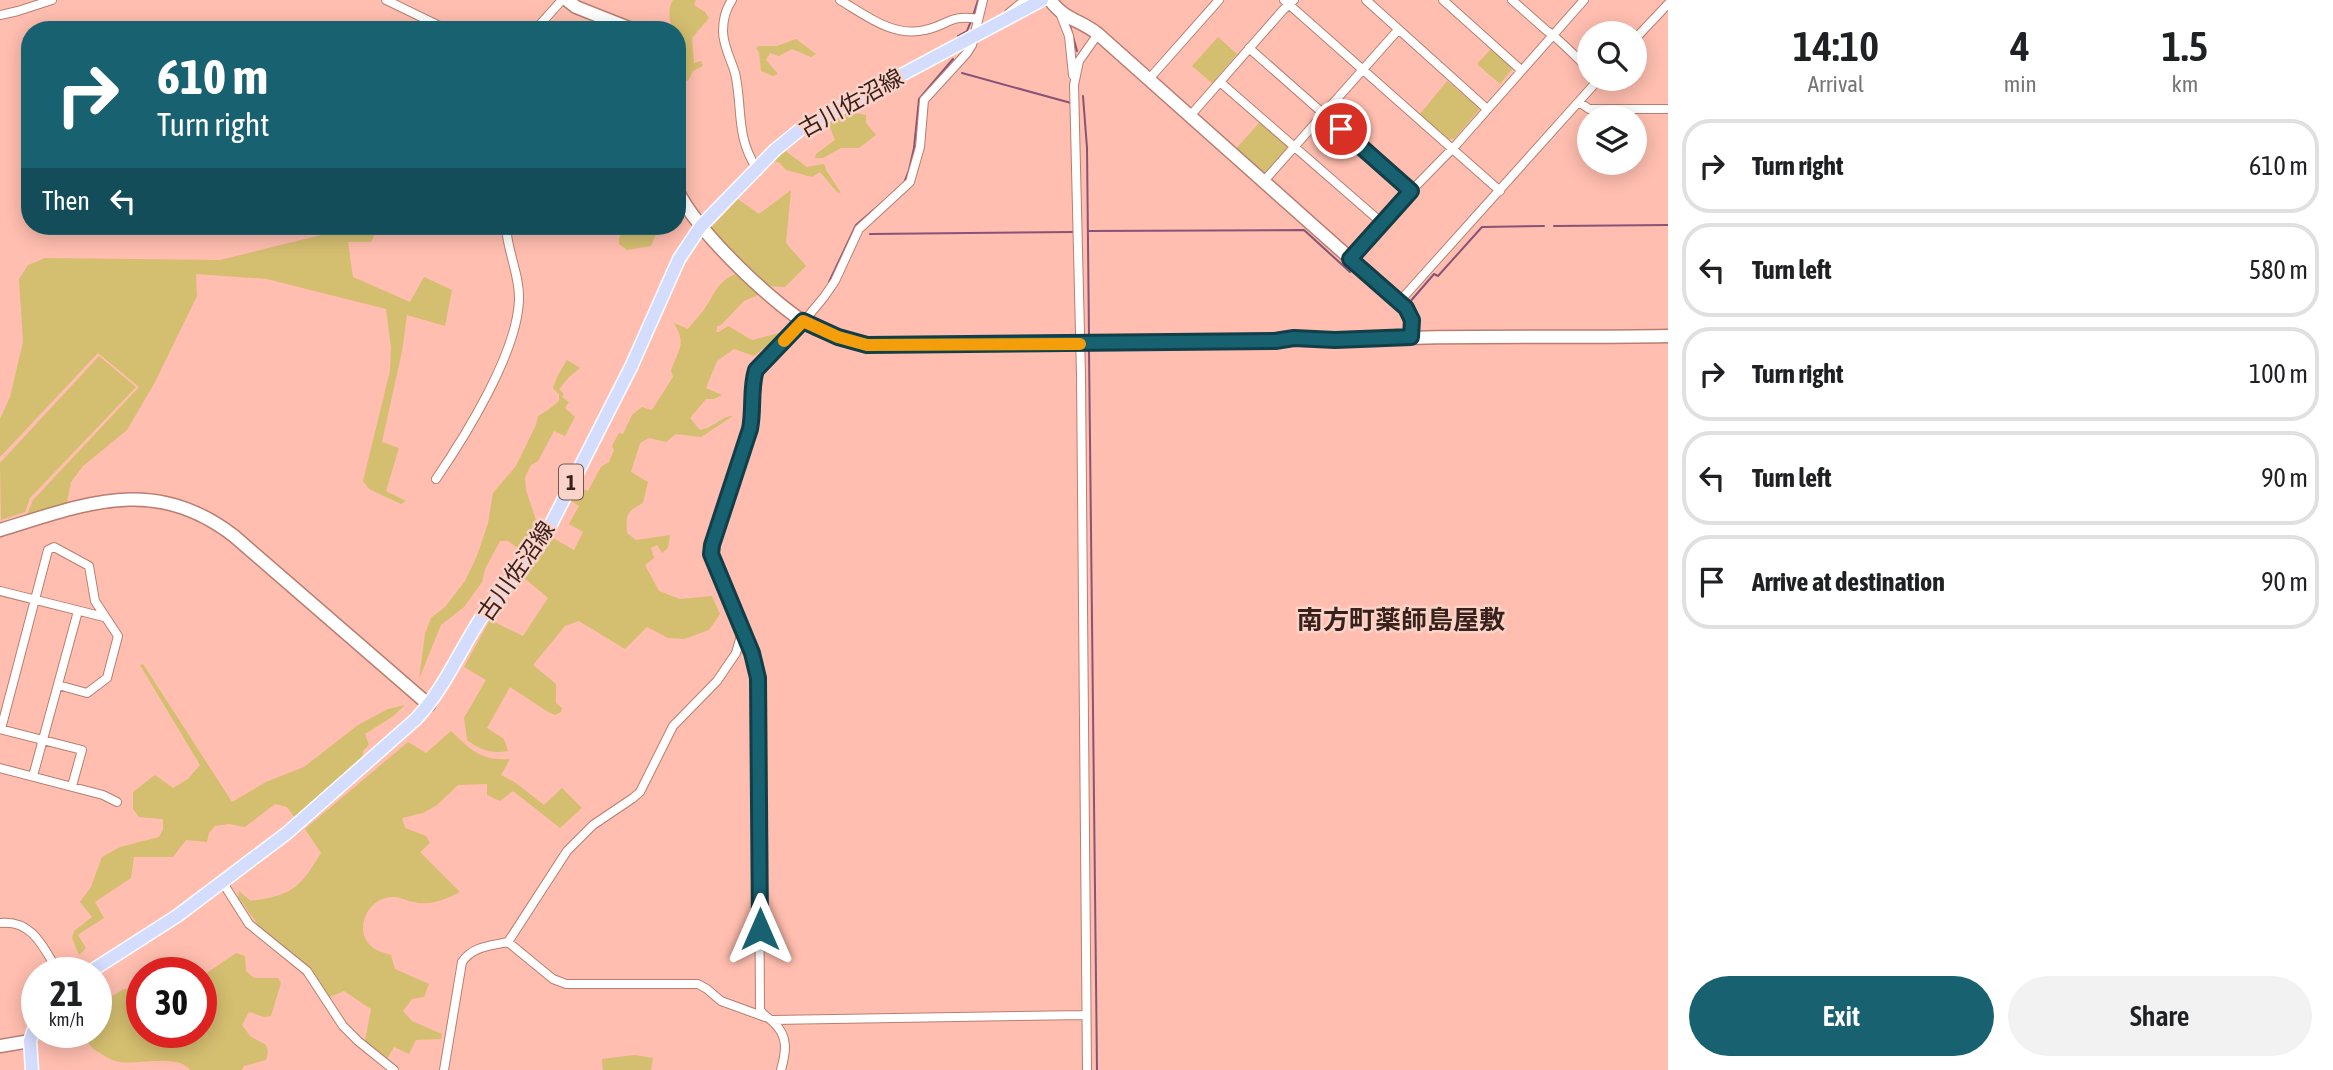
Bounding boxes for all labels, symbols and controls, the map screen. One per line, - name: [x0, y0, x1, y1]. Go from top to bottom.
- map controls: [1577, 21, 1647, 175]
- button: search: [1577, 21, 1647, 91]
- text: 14:10: [1793, 22, 1879, 70]
- text: 4: [2010, 22, 2030, 70]
- text: 1.5: [2161, 22, 2208, 70]
- text: 610 m: [157, 48, 268, 104]
- icon: right: [42, 49, 133, 140]
- street label: 古川佐沼線: [794, 64, 908, 142]
- text: Arrival: [1808, 71, 1864, 97]
- text: min: [2004, 71, 2037, 97]
- text: km: [2172, 71, 2198, 97]
- pin: [1311, 99, 1371, 159]
- button: layers: [1577, 105, 1647, 175]
- text: Turn right: [157, 106, 270, 143]
- icon: arrive: [1322, 110, 1360, 148]
- icon: right: [1693, 147, 1731, 185]
- text: Turn right: [1752, 151, 1843, 181]
- text: 610 m: [2249, 151, 2308, 181]
- icon: left: [104, 182, 142, 220]
- text: Then: [42, 186, 90, 216]
- icon: left: [1693, 251, 1731, 289]
- text: Turn left: [1752, 255, 1832, 285]
- text: 580 m: [2249, 255, 2308, 285]
- icon: right: [1693, 355, 1731, 393]
- text: Turn right: [1752, 359, 1843, 389]
- text: 100 m: [2249, 359, 2308, 389]
- icon: left: [1693, 459, 1731, 497]
- text: Turn left: [1752, 463, 1832, 493]
- text: 90 m: [2261, 463, 2308, 493]
- road number: 1: [559, 464, 583, 500]
- street label: 古川佐沼線: [472, 516, 560, 626]
- icon: arrive: [1693, 563, 1731, 601]
- text: Arrive at destination: [1752, 567, 1945, 597]
- text: 90 m: [2261, 567, 2308, 597]
- district label: 南方町薬師島屋敷: [1297, 605, 1505, 635]
- position arrow: [723, 892, 797, 966]
- speed limit sign: 30: [126, 957, 217, 1048]
- text: 21: [50, 973, 83, 1013]
- button: Exit: [1689, 976, 1994, 1056]
- button: Share: [2008, 976, 2312, 1056]
- text: km/h: [49, 1009, 84, 1030]

